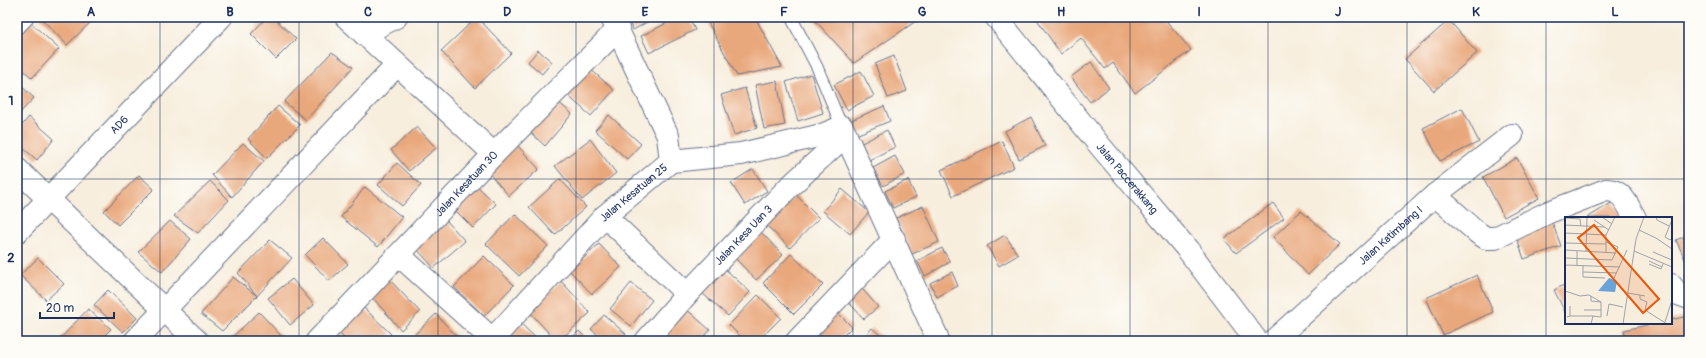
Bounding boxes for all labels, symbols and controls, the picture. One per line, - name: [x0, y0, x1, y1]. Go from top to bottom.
- text: A: [87, 4, 96, 20]
- text: B: [226, 4, 234, 20]
- text: C: [364, 4, 372, 20]
- text: D: [503, 4, 511, 20]
- text: E: [642, 4, 649, 20]
- text: F: [780, 4, 788, 20]
- text: G: [918, 4, 927, 20]
- text: H: [1057, 4, 1065, 20]
- text: I: [1197, 4, 1201, 20]
- text: J: [1335, 4, 1341, 20]
- text: K: [1472, 4, 1480, 20]
- text: L: [1611, 4, 1619, 20]
- text: 1: [8, 93, 14, 109]
- street label: AD6: [107, 113, 131, 137]
- street label: Jalan Paccerakkang: [1093, 141, 1161, 217]
- street label: Jalan Kesatuan 30: [432, 148, 501, 219]
- street label: Jalan Kesatuan 25: [597, 161, 670, 224]
- street label: Jalan Kesa Uan 3: [712, 203, 775, 268]
- street label: Jalan Katimbang I: [1356, 204, 1425, 268]
- inset map: [1565, 217, 1672, 324]
- text: 2: [7, 250, 15, 266]
- scale bar: [40, 294, 114, 320]
- text: 20 m: [46, 301, 75, 316]

